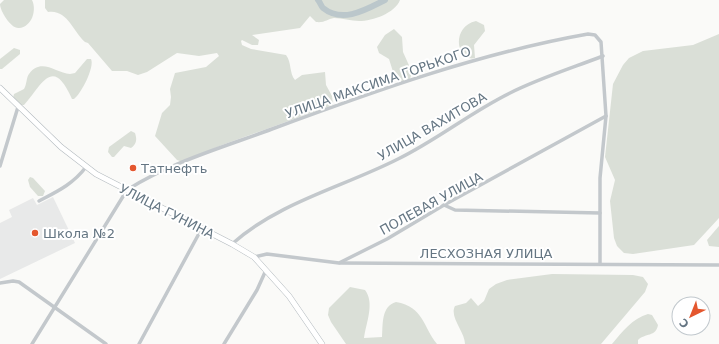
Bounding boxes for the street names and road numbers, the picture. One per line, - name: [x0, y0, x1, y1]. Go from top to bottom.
- street label: УЛИЦА МАКСИМА ГОРЬКОГО: [283, 44, 473, 121]
- street label: УЛИЦА ВАХИТОВА: [375, 89, 489, 164]
- street label: ПОЛЕВАЯ УЛИЦА: [377, 169, 485, 238]
- street label: УЛИЦА ГУНИНА: [117, 181, 217, 242]
- street label: ЛЕСХОЗНАЯ УЛИЦА: [420, 246, 552, 261]

